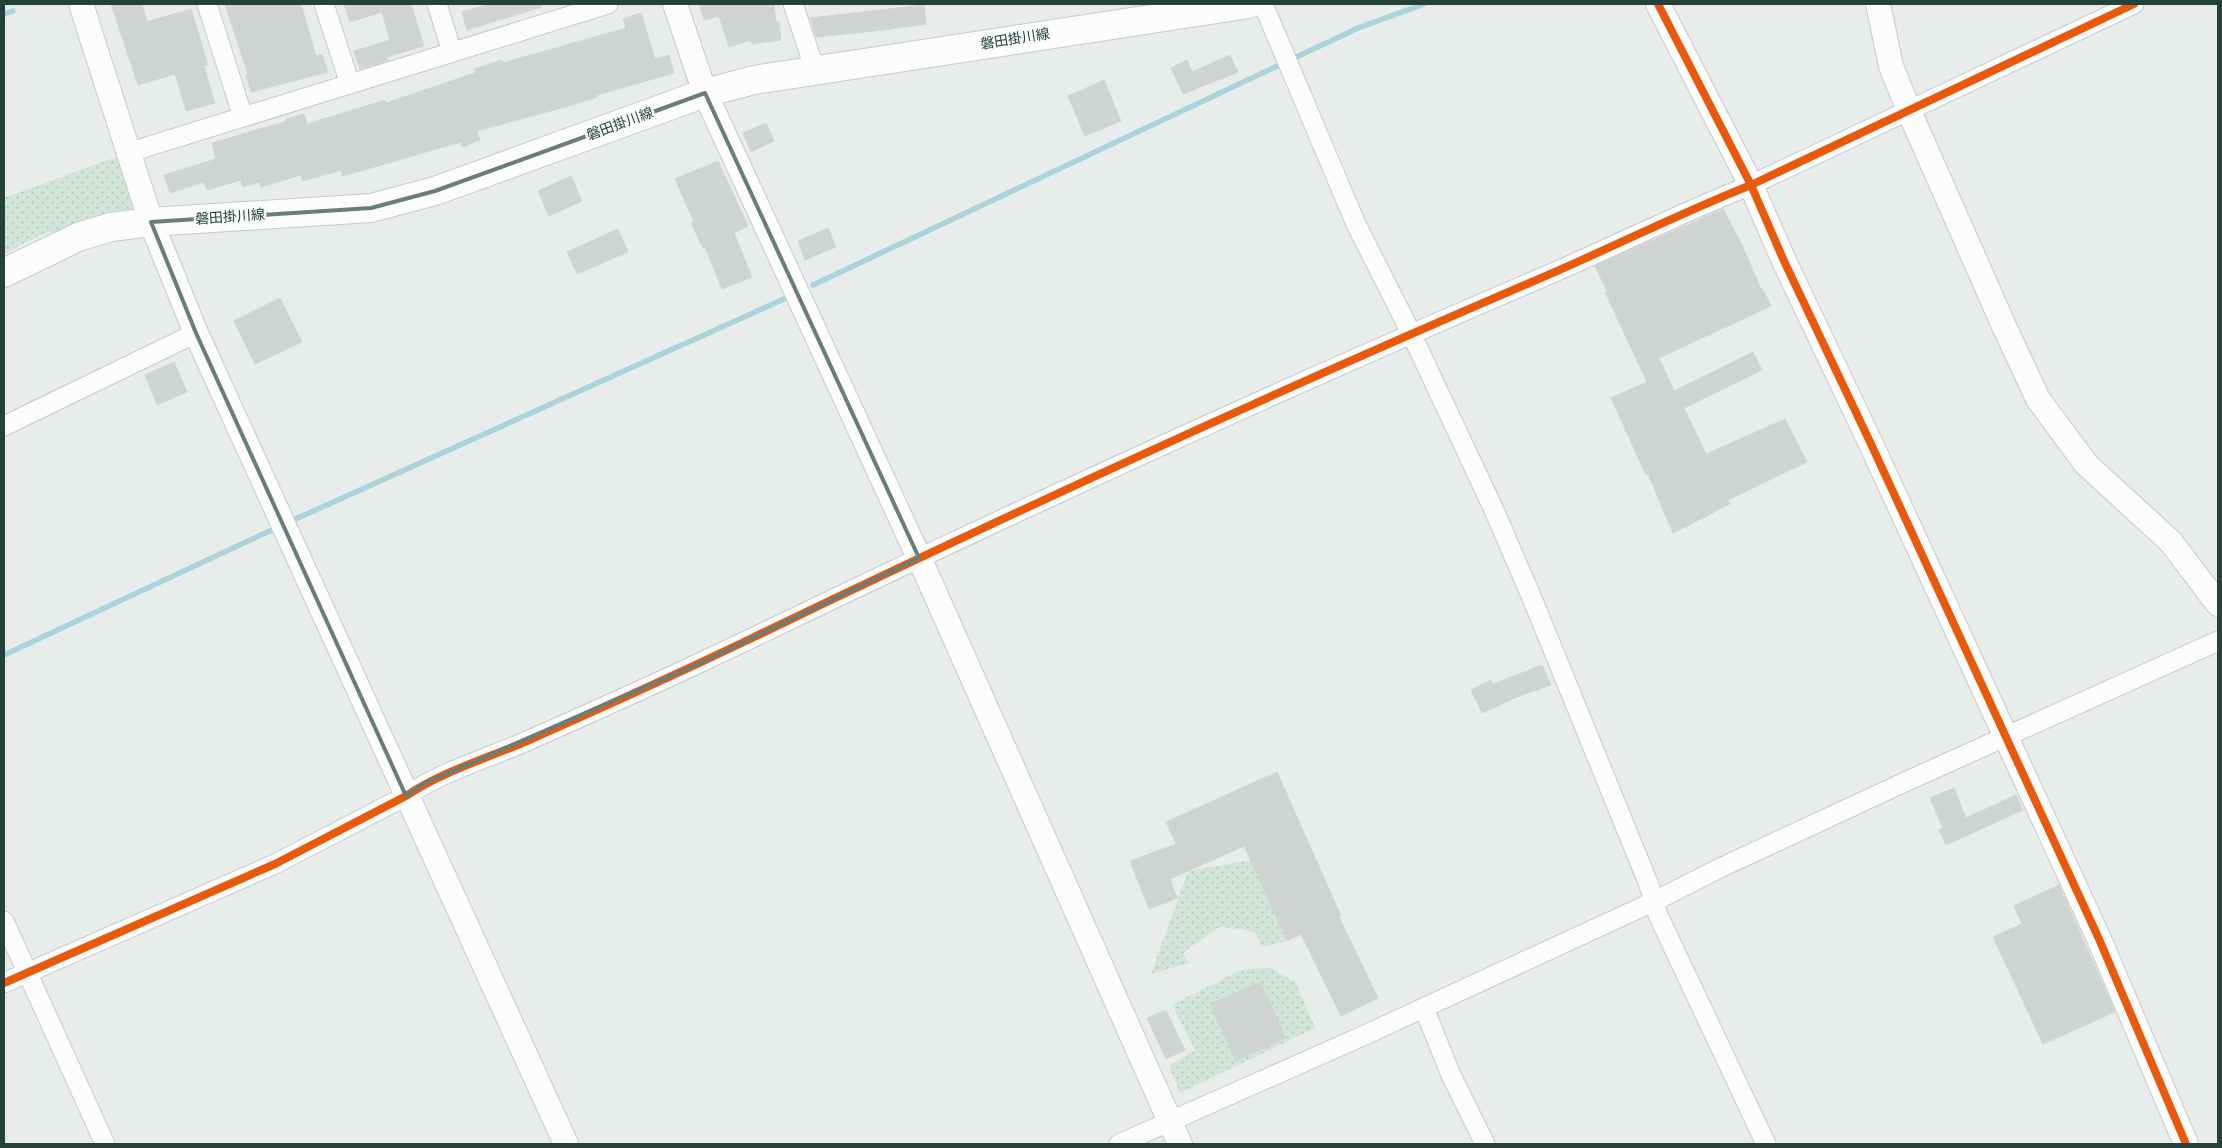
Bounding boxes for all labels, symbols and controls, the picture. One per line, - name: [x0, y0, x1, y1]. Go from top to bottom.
- street label: 磐田掛川線: [979, 24, 1051, 54]
- street label: 磐田掛川線: [584, 103, 656, 145]
- street label: 磐田掛川線: [194, 205, 266, 229]

